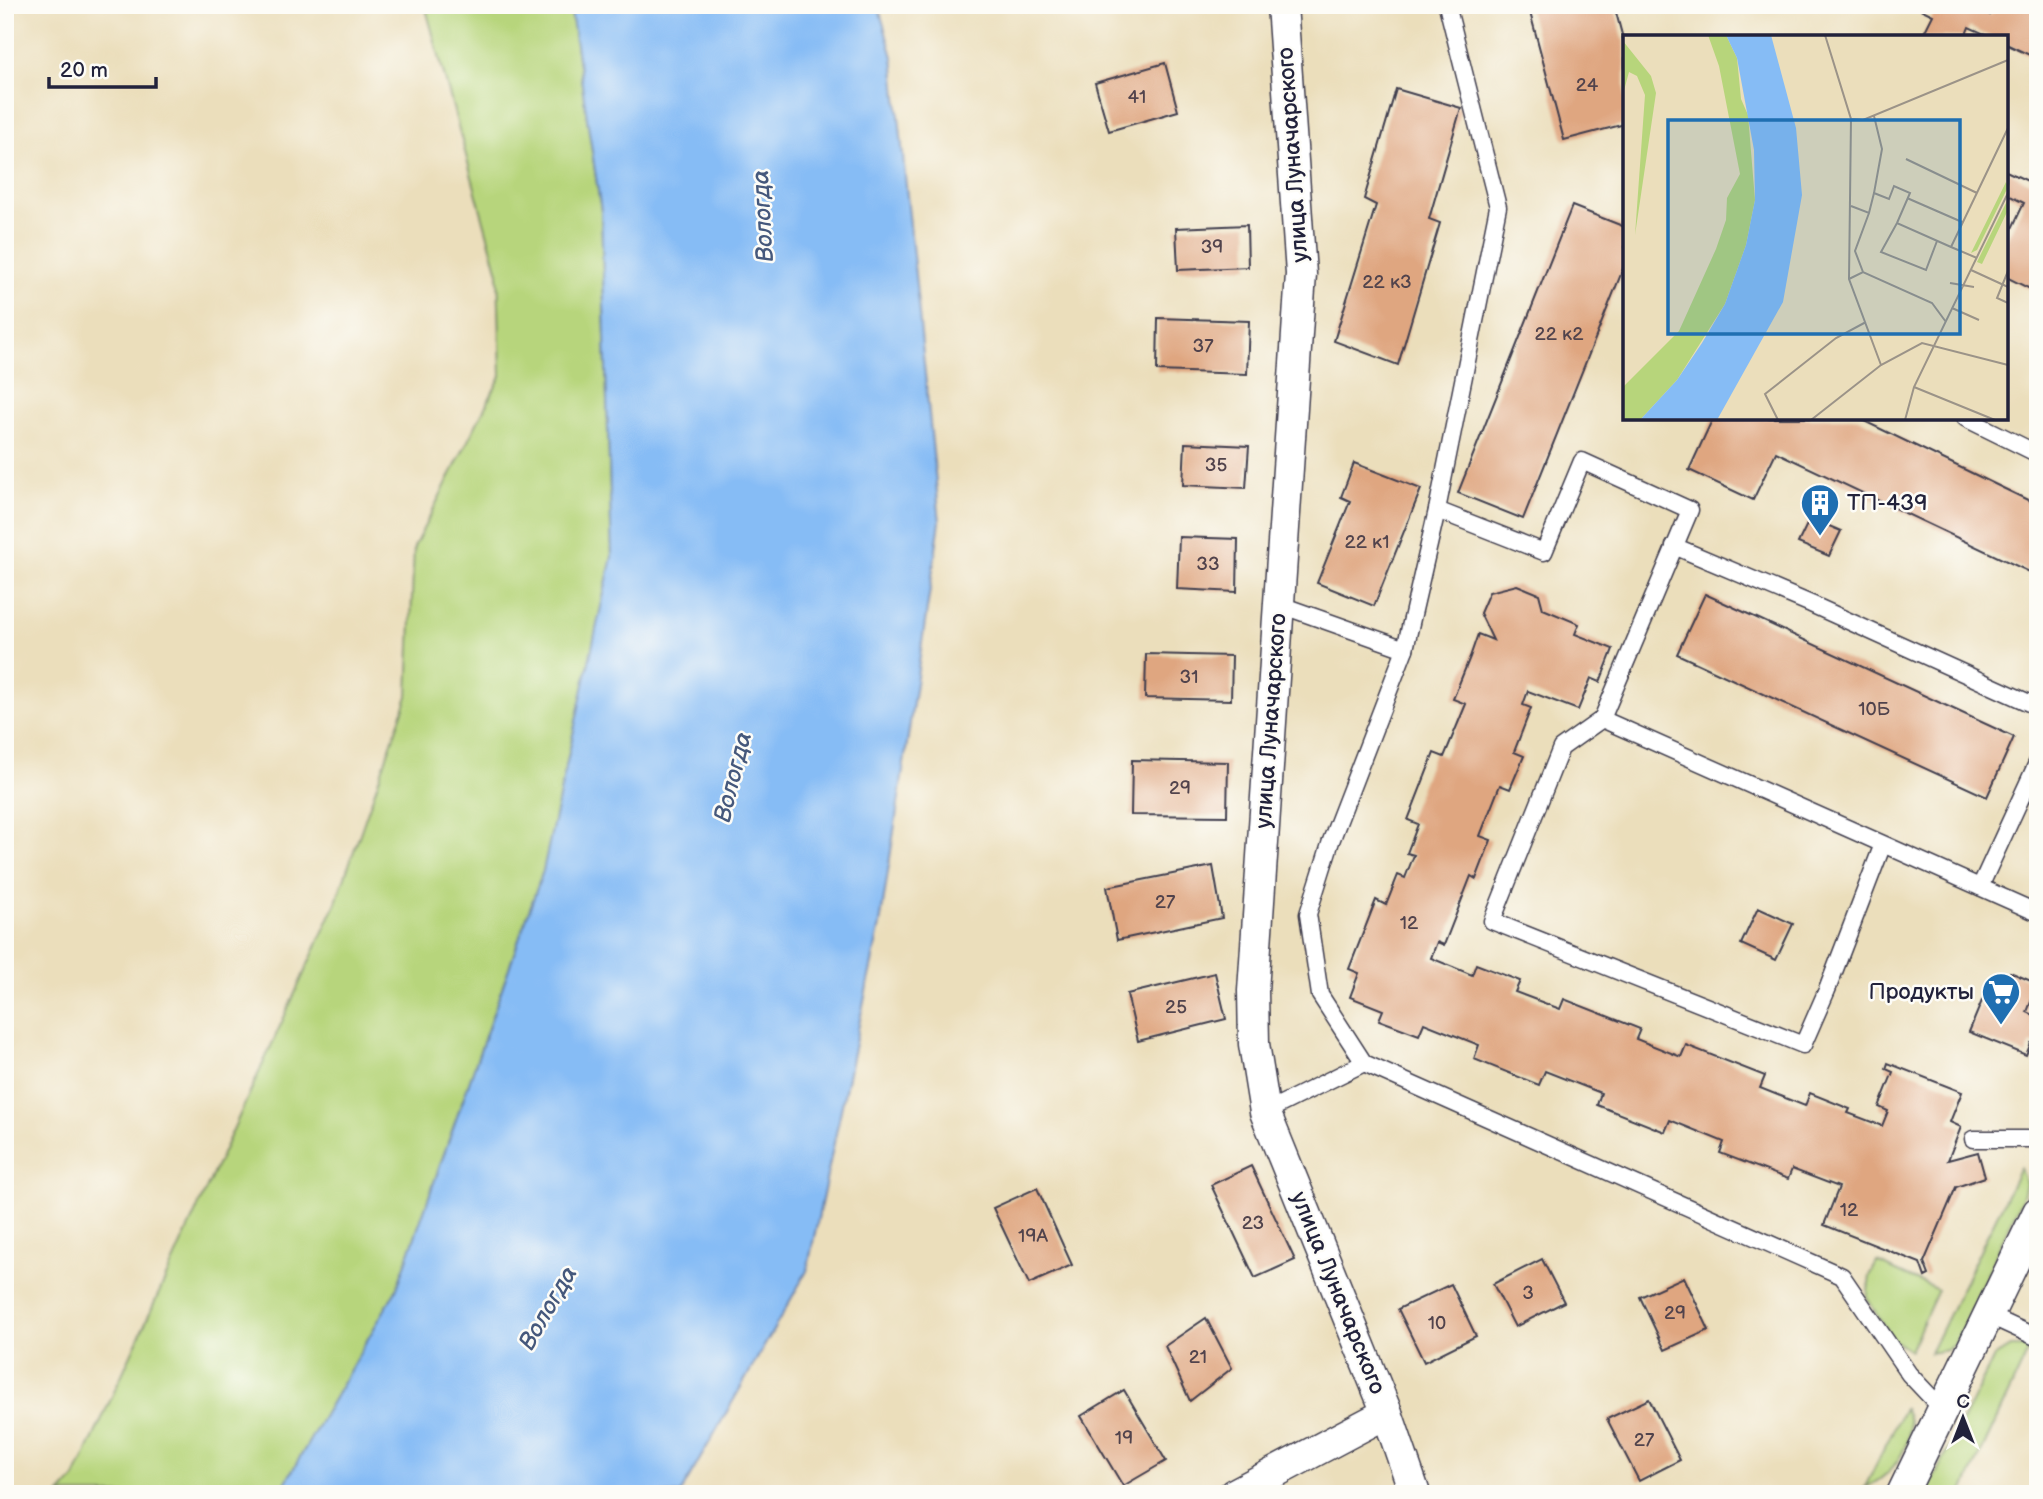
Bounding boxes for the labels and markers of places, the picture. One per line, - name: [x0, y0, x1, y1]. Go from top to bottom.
- building icon: ТП-439: [1799, 482, 1841, 537]
- place label: ТП-439: [1847, 489, 1927, 517]
- supermarket icon: Продукты: [1980, 971, 2022, 1026]
- place label: Продукты: [1868, 978, 1974, 1006]

